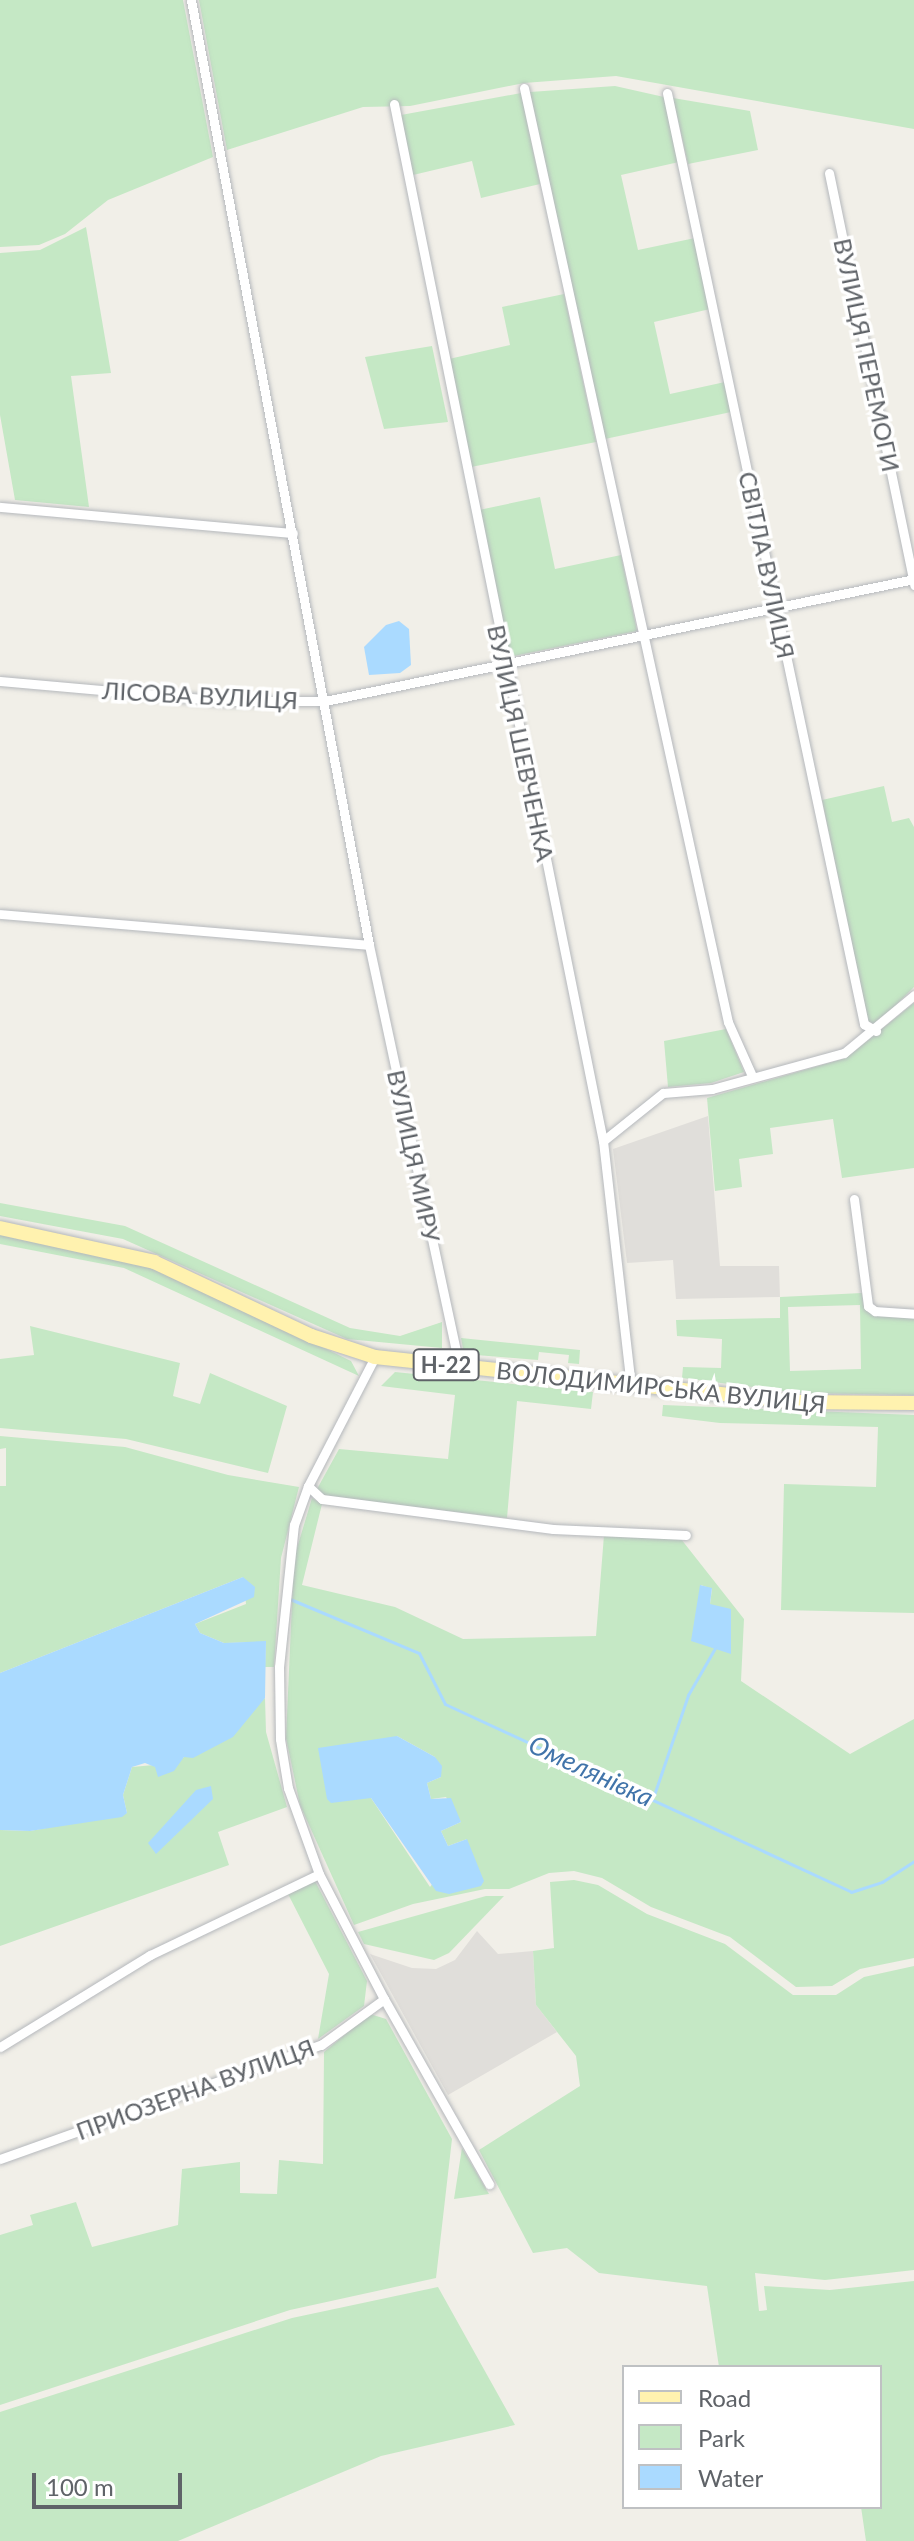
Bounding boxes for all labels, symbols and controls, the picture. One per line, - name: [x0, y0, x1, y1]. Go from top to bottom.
- street label: ВУЛИЦЯ ПЕРЕМОГИ: [828, 236, 906, 474]
- street label: СВІТЛА ВУЛИЦЯ: [733, 469, 801, 661]
- street label: ВУЛИЦЯ ШЕВЧЕНКА: [482, 622, 560, 864]
- street label: ЛІСОВА ВУЛИЦЯ: [101, 675, 299, 715]
- street label: ВУЛИЦЯ МИРУ: [382, 1067, 446, 1245]
- road number: Н-22: [412, 1347, 480, 1383]
- street label: ВОЛОДИМИРСЬКА ВУЛИЦЯ: [495, 1355, 827, 1419]
- water label: Омелянівка: [524, 1729, 658, 1813]
- street label: ПРИОЗЕРНА ВУЛИЦЯ: [72, 2033, 318, 2145]
- legend: [622, 2365, 882, 2509]
- text: Road: [698, 2383, 751, 2412]
- text: Park: [698, 2423, 745, 2452]
- scale bar: [36, 2457, 186, 2507]
- text: Water: [698, 2463, 763, 2492]
- text: 100 m: [46, 2472, 114, 2501]

